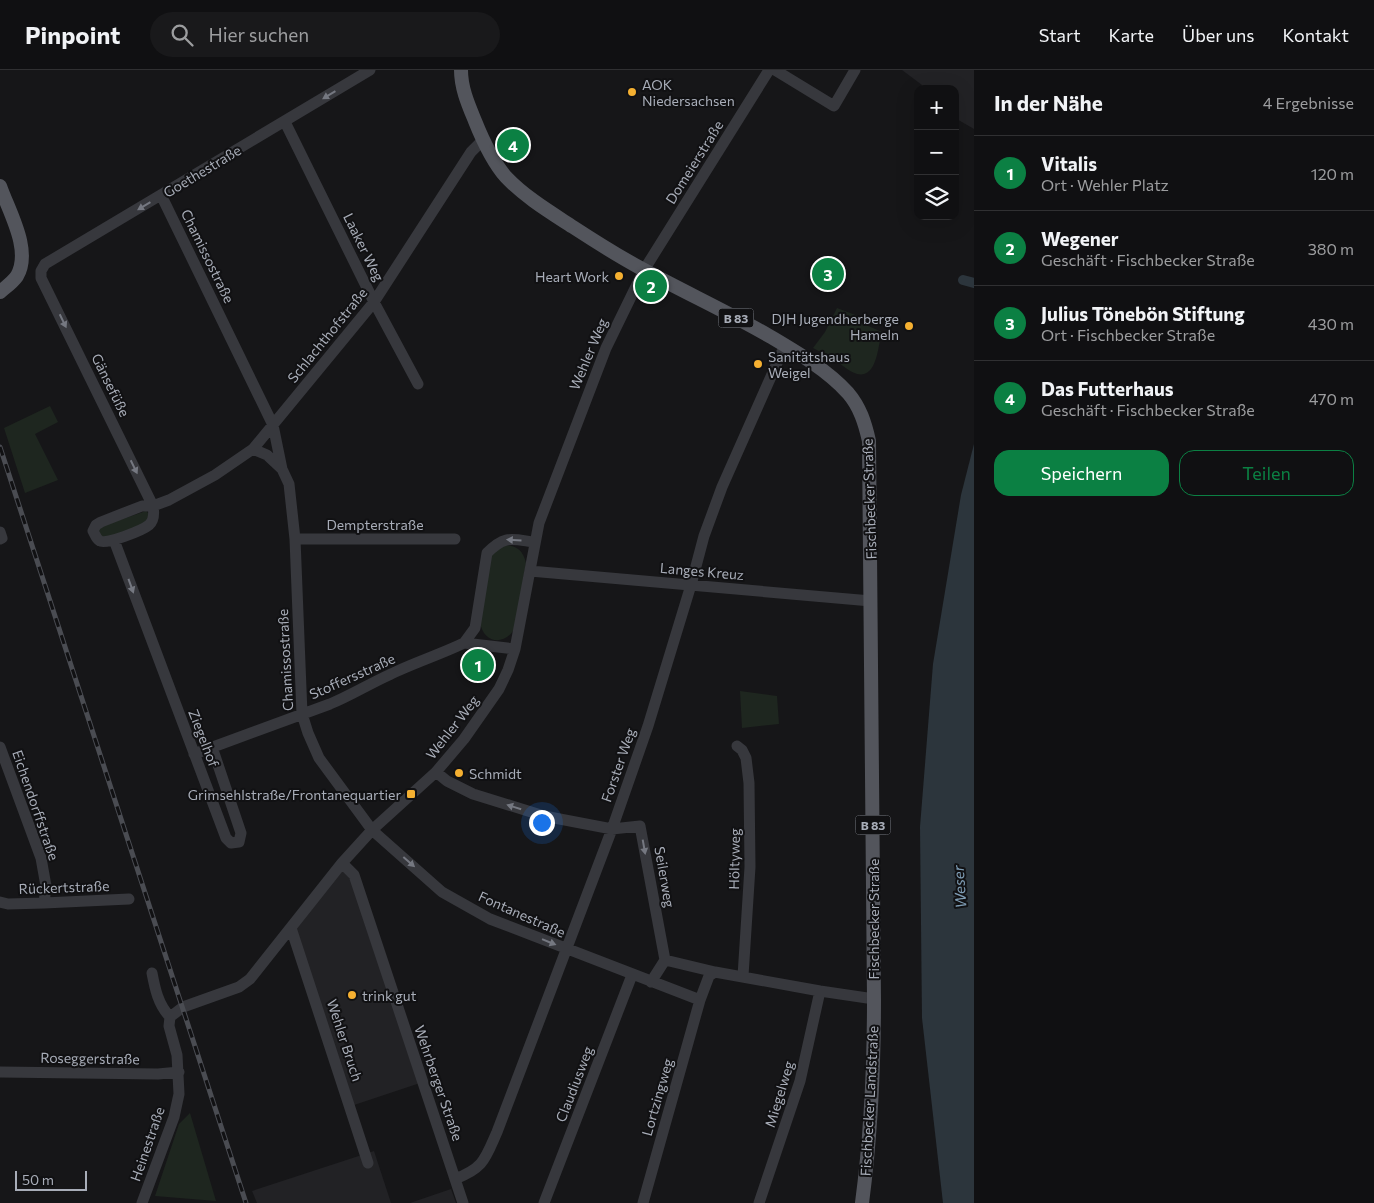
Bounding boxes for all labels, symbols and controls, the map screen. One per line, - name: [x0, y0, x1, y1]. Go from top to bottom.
- search box: [150, 12, 500, 57]
- text: Pinpoint: [25, 20, 120, 49]
- icon: search: [168, 21, 196, 49]
- text: Hier suchen: [208, 23, 309, 46]
- text: Start: [1039, 24, 1081, 46]
- text: Karte: [1109, 24, 1154, 46]
- text: Über uns: [1182, 24, 1255, 46]
- text: Kontakt: [1283, 24, 1349, 46]
- place label: AOK Niedersachsen: [642, 76, 735, 109]
- map controls: [914, 85, 959, 220]
- button: +: [914, 85, 959, 130]
- marker: AOK Niedersachsen: [626, 86, 638, 98]
- text: In der Nähe: [994, 90, 1103, 115]
- one-way arrow: [322, 91, 335, 100]
- text: 4 Ergebnisse: [1263, 93, 1354, 112]
- street label: Domeierstraße: [662, 117, 726, 207]
- pin: 4: [497, 126, 529, 164]
- button: −: [914, 130, 959, 175]
- street label: Goethestraße: [160, 141, 244, 201]
- text: Vitalis: [1041, 152, 1097, 175]
- text: 1: [1006, 164, 1014, 183]
- text: 120 m: [1311, 164, 1354, 183]
- button: layers: [914, 175, 959, 220]
- text: Ort · Wehler Platz: [1041, 175, 1169, 194]
- one-way arrow: [138, 201, 151, 210]
- street label: Chamissostraße: [178, 206, 238, 306]
- street label: Laaker Weg: [340, 210, 388, 284]
- text: Wegener: [1041, 227, 1119, 250]
- text: 2: [1005, 239, 1015, 258]
- text: 380 m: [1308, 239, 1354, 258]
- text: Geschäft · Fischbecker Straße: [1041, 250, 1255, 269]
- pin: 3: [812, 255, 844, 293]
- pin: 2: [635, 267, 667, 305]
- place label: Heart Work: [535, 268, 609, 285]
- marker: Heart Work: [613, 270, 625, 282]
- street label: Schlachthofstraße: [284, 284, 370, 386]
- text: Julius Tönebön Stiftung: [1041, 302, 1245, 325]
- road number: B 83: [718, 308, 754, 328]
- place label: DJH Jugendherberge Hameln: [772, 310, 899, 343]
- one-way arrow: [59, 314, 67, 329]
- text: 3: [1005, 314, 1015, 333]
- text: 430 m: [1308, 314, 1354, 333]
- street label: Wehler Weg: [565, 315, 611, 392]
- marker: DJH Jugendherberge Hameln: [903, 320, 915, 332]
- text: Ort · Fischbecker Straße: [1041, 325, 1215, 344]
- place label: Sanitätshaus Weigel: [768, 348, 850, 381]
- street label: Gänsefüße: [88, 351, 134, 419]
- marker: Sanitätshaus Weigel: [752, 358, 764, 370]
- text: Das Futterhaus: [1041, 377, 1174, 400]
- text: 4: [1005, 389, 1015, 408]
- text: 470 m: [1309, 389, 1354, 408]
- text: Geschäft · Fischbecker Straße: [1041, 400, 1255, 419]
- street label: Fischbecker Straße: [858, 438, 880, 560]
- button: Speichern: [994, 450, 1169, 496]
- button: Teilen: [1179, 450, 1354, 496]
- one-way arrow: [130, 460, 138, 475]
- street label: Dempterstraße: [326, 516, 424, 533]
- one-way arrow: [506, 536, 522, 544]
- street label: Langes Kreuz: [659, 559, 745, 583]
- one-way arrow: [127, 579, 135, 594]
- street label: Chamissostraße: [274, 608, 296, 712]
- pin: 1: [462, 646, 494, 684]
- street label: Stoffersstraße: [306, 649, 398, 703]
- street label: Wehler Weg: [422, 691, 482, 762]
- street label: Ziegelhof: [185, 707, 223, 770]
- street label: Forster Weg: [597, 725, 639, 804]
- street label: Eichendorffstraße: [9, 748, 63, 862]
- place label: Schmidt: [469, 765, 522, 782]
- marker: Schmidt: [453, 767, 465, 779]
- place label: Grimsehlstraße/Frontanequartier: [188, 786, 401, 803]
- marker: Grimsehlstraße/Frontanequartier: [405, 788, 417, 800]
- one-way arrow: [506, 802, 521, 810]
- your location: [529, 810, 555, 836]
- road number: B 83: [856, 816, 890, 834]
- street label: Höltyweg: [725, 828, 743, 890]
- one-way arrow: [640, 839, 648, 855]
- street label: Seilerweg: [651, 845, 679, 909]
- one-way arrow: [402, 857, 415, 868]
- street label: Fischbecker Straße: [865, 859, 882, 979]
- water label: Weser: [948, 864, 969, 909]
- street label: Rückertstraße: [18, 877, 110, 897]
- street label: Fontanestraße: [476, 887, 568, 941]
- one-way arrow: [541, 939, 556, 947]
- place label: trink gut: [362, 987, 417, 1004]
- marker: trink gut: [346, 989, 358, 1001]
- street label: Wehler Bruch: [324, 997, 366, 1083]
- street label: Wehrberger Straße: [411, 1023, 467, 1143]
- street label: Fischbecker Landstraße: [857, 1025, 881, 1177]
- street label: Claudiusweg: [552, 1043, 596, 1124]
- street label: Roseggerstraße: [40, 1049, 140, 1067]
- street label: Lortzingweg: [638, 1056, 676, 1138]
- street label: Miegelweg: [761, 1058, 797, 1129]
- street label: Heinestraße: [126, 1105, 168, 1183]
- scale bar: [15, 1168, 88, 1191]
- text: 50 m: [22, 1171, 54, 1188]

